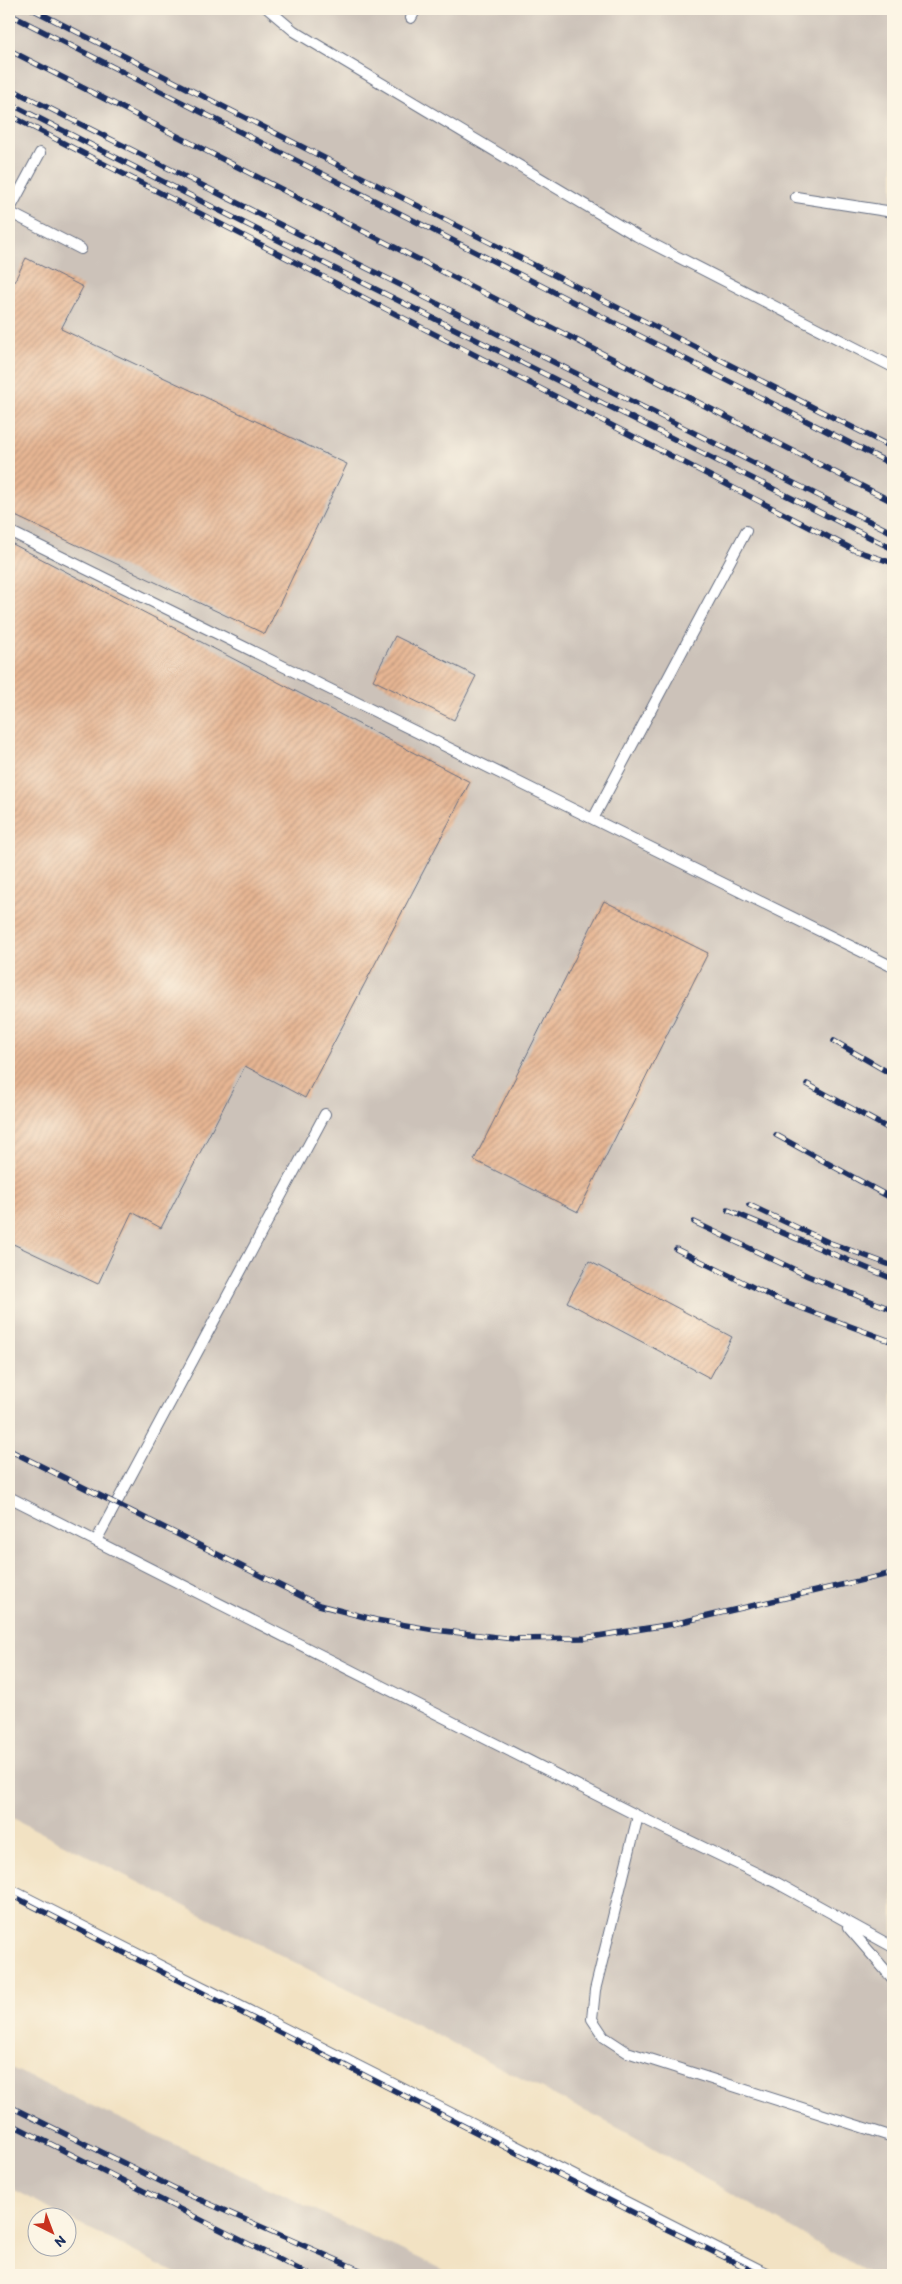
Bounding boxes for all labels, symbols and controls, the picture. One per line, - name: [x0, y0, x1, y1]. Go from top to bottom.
- north arrow: [28, 2206, 78, 2256]
- text: N: [51, 2232, 70, 2251]

